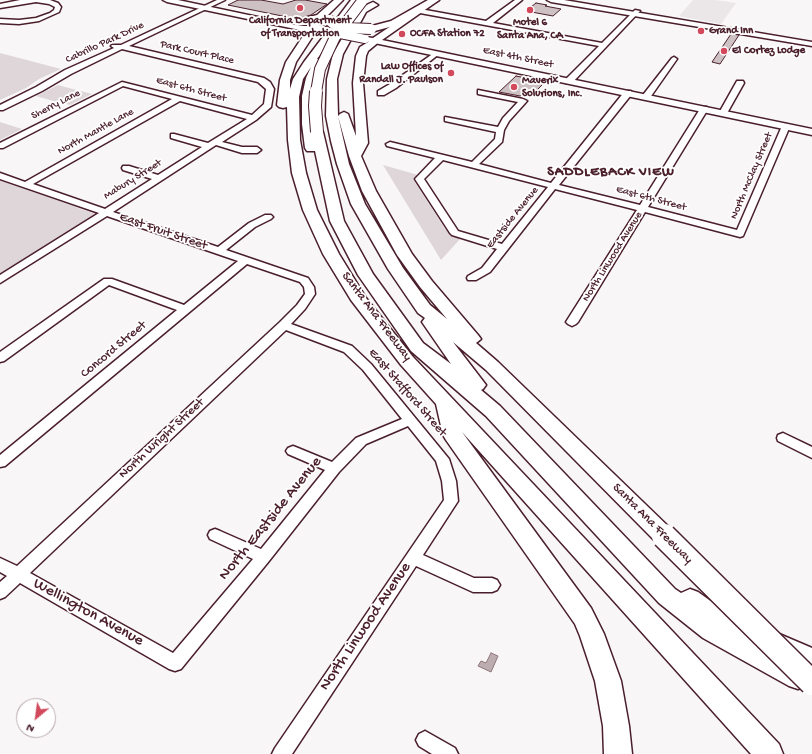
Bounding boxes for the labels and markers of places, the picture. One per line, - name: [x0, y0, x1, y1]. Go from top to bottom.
- marker: California Department of Transportation: [295, 3, 305, 13]
- marker: Motel 6 Santa Ana, CA: [525, 5, 535, 15]
- place label: California Department of Transportation: [249, 14, 351, 40]
- place label: Motel 6 Santa Ana, CA: [497, 16, 563, 42]
- place label: Grand Inn: [709, 24, 753, 38]
- marker: Grand Inn: [696, 26, 706, 36]
- place label: OCFA Station 72: [410, 27, 485, 41]
- marker: OCFA Station 72: [397, 29, 407, 39]
- place label: El Cortez Lodge: [732, 44, 805, 58]
- marker: El Cortez Lodge: [719, 46, 729, 56]
- place label: Law Offices of Randall J. Paulson: [359, 60, 443, 86]
- marker: Law Offices of Randall J. Paulson: [446, 68, 456, 78]
- place label: Maverix Solurions, Inc.: [522, 74, 583, 100]
- marker: Maverix Solurions, Inc.: [509, 82, 519, 92]

